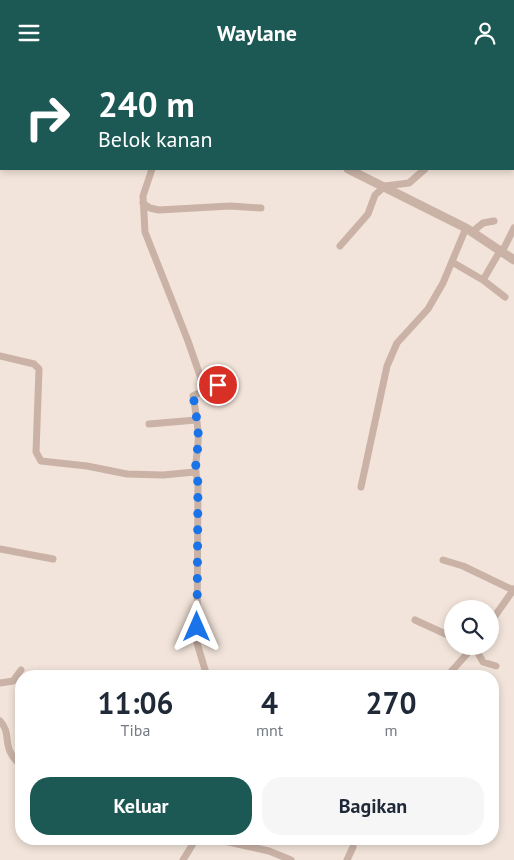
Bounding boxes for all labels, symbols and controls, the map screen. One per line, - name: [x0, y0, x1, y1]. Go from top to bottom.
- icon: menu: [15, 19, 43, 47]
- text: Waylane: [217, 19, 297, 47]
- icon: person: [471, 19, 499, 47]
- text: 240 m: [98, 81, 195, 127]
- icon: right: [15, 85, 80, 150]
- text: Belok kanan: [98, 125, 212, 153]
- pin: [197, 364, 239, 406]
- icon: arrive: [204, 371, 232, 399]
- position arrow: [170, 600, 222, 652]
- map controls: [444, 600, 499, 655]
- button: search: [444, 600, 499, 655]
- text: 11:06: [97, 683, 174, 722]
- text: 4: [261, 683, 278, 722]
- text: 270: [366, 683, 417, 722]
- text: Tiba: [121, 720, 150, 740]
- text: mnt: [256, 720, 283, 740]
- text: m: [385, 720, 398, 740]
- button: Keluar: [30, 777, 252, 835]
- button: Bagikan: [262, 777, 484, 835]

